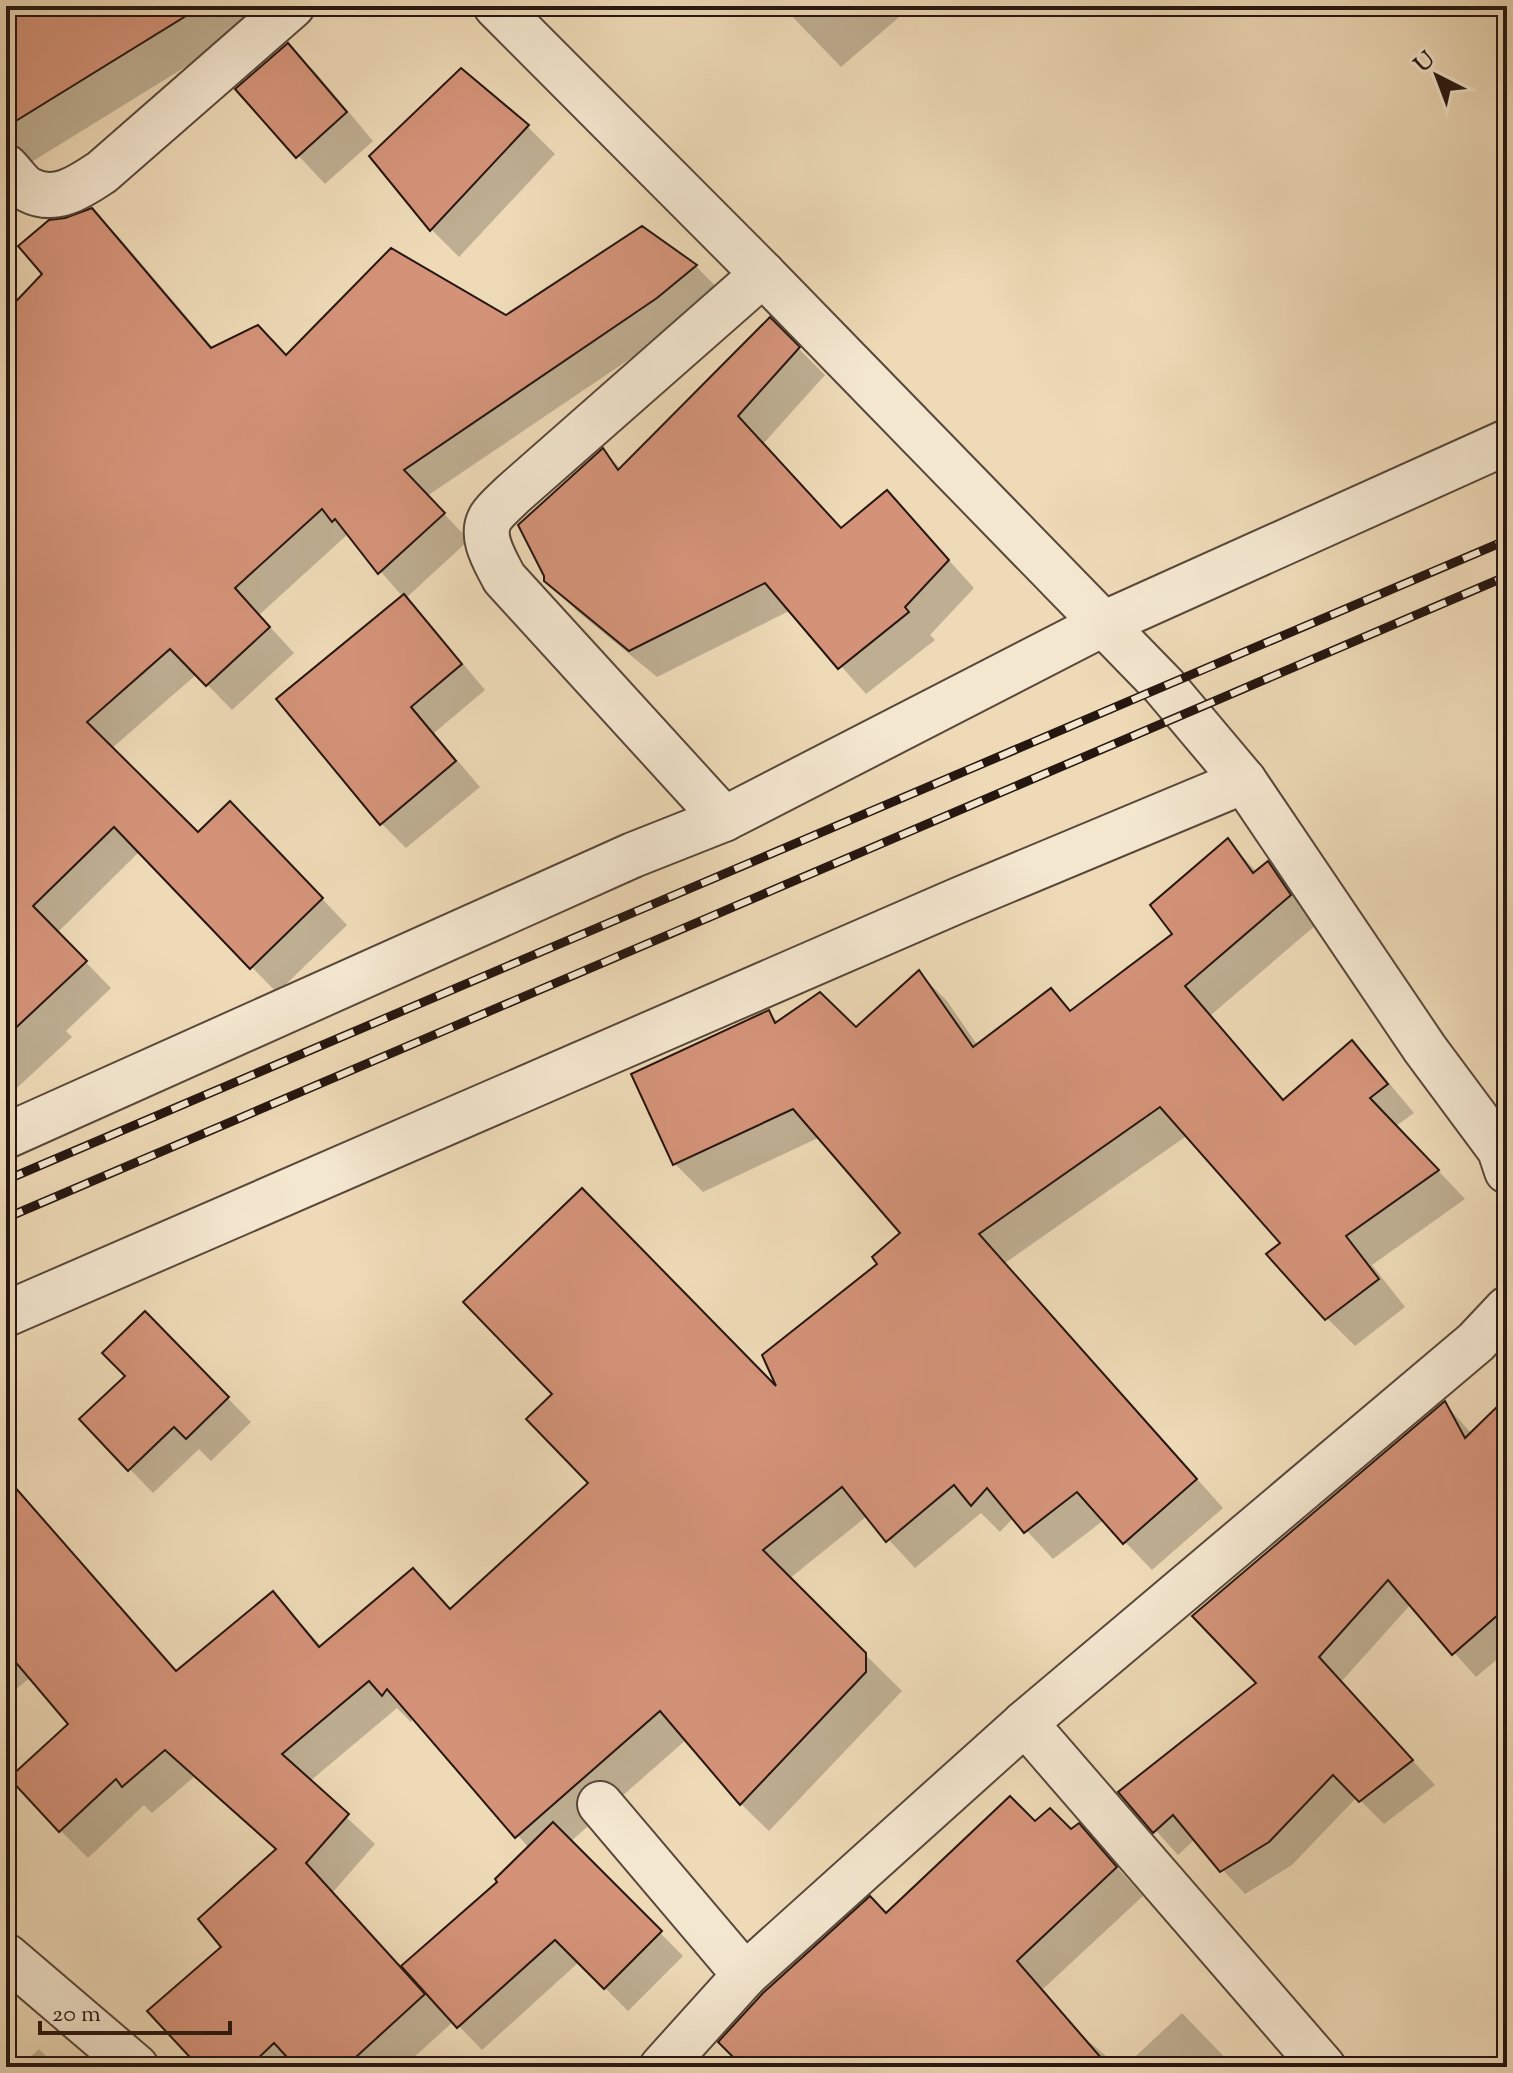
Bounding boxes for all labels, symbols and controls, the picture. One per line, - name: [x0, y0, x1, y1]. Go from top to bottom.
- north arrow: [1397, 36, 1477, 116]
- text: U: [1408, 45, 1443, 81]
- scale bar: [40, 1985, 230, 2035]
- text: 20 m: [52, 1998, 101, 2032]

